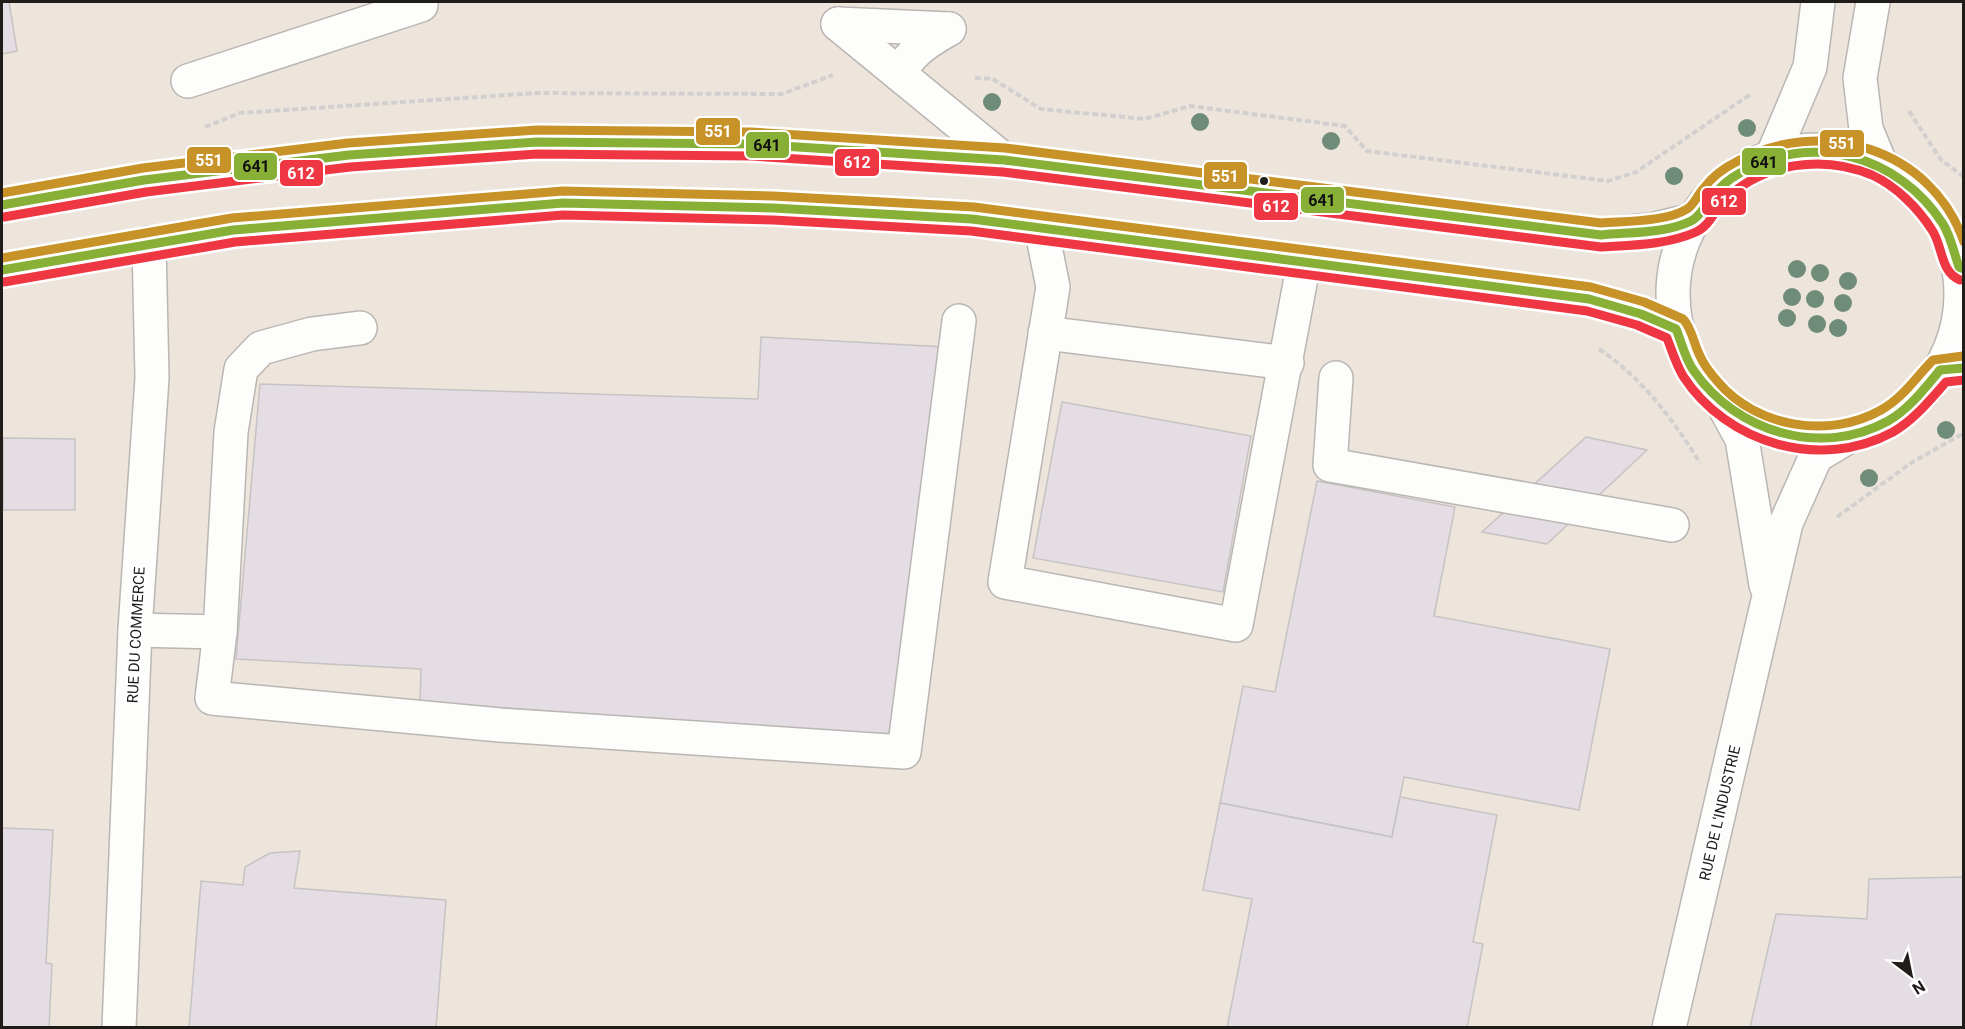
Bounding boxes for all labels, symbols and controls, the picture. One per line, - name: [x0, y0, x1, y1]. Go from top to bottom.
- line badge: 551: [695, 117, 741, 146]
- text: 551: [704, 122, 732, 141]
- line badge: 551: [1819, 129, 1865, 158]
- line badge: 641: [745, 131, 790, 159]
- text: 551: [1828, 134, 1856, 153]
- text: 641: [753, 136, 781, 155]
- line badge: 551: [186, 146, 232, 174]
- line badge: 641: [1741, 147, 1787, 176]
- line badge: 612: [834, 148, 880, 177]
- text: 551: [195, 151, 223, 170]
- line badge: 641: [233, 152, 278, 181]
- text: 612: [843, 153, 871, 172]
- text: 641: [1750, 153, 1778, 172]
- text: 641: [242, 157, 270, 176]
- line badge: 612: [279, 159, 324, 187]
- line badge: 551: [1203, 161, 1248, 190]
- text: 612: [287, 164, 315, 183]
- text: 551: [1211, 167, 1239, 186]
- unlabelled marker: [1258, 175, 1270, 187]
- line badge: 641: [1300, 186, 1345, 214]
- line badge: 612: [1701, 187, 1747, 216]
- text: 641: [1308, 191, 1336, 210]
- line badge: 612: [1253, 192, 1299, 221]
- text: 612: [1710, 192, 1738, 211]
- text: 612: [1262, 197, 1290, 216]
- street label: RUE DU COMMERCE: [123, 566, 149, 704]
- street label: RUE DE L'INDUSTRIE: [1696, 743, 1744, 882]
- north arrow: [1881, 945, 1941, 1005]
- text: N: [1909, 976, 1929, 998]

